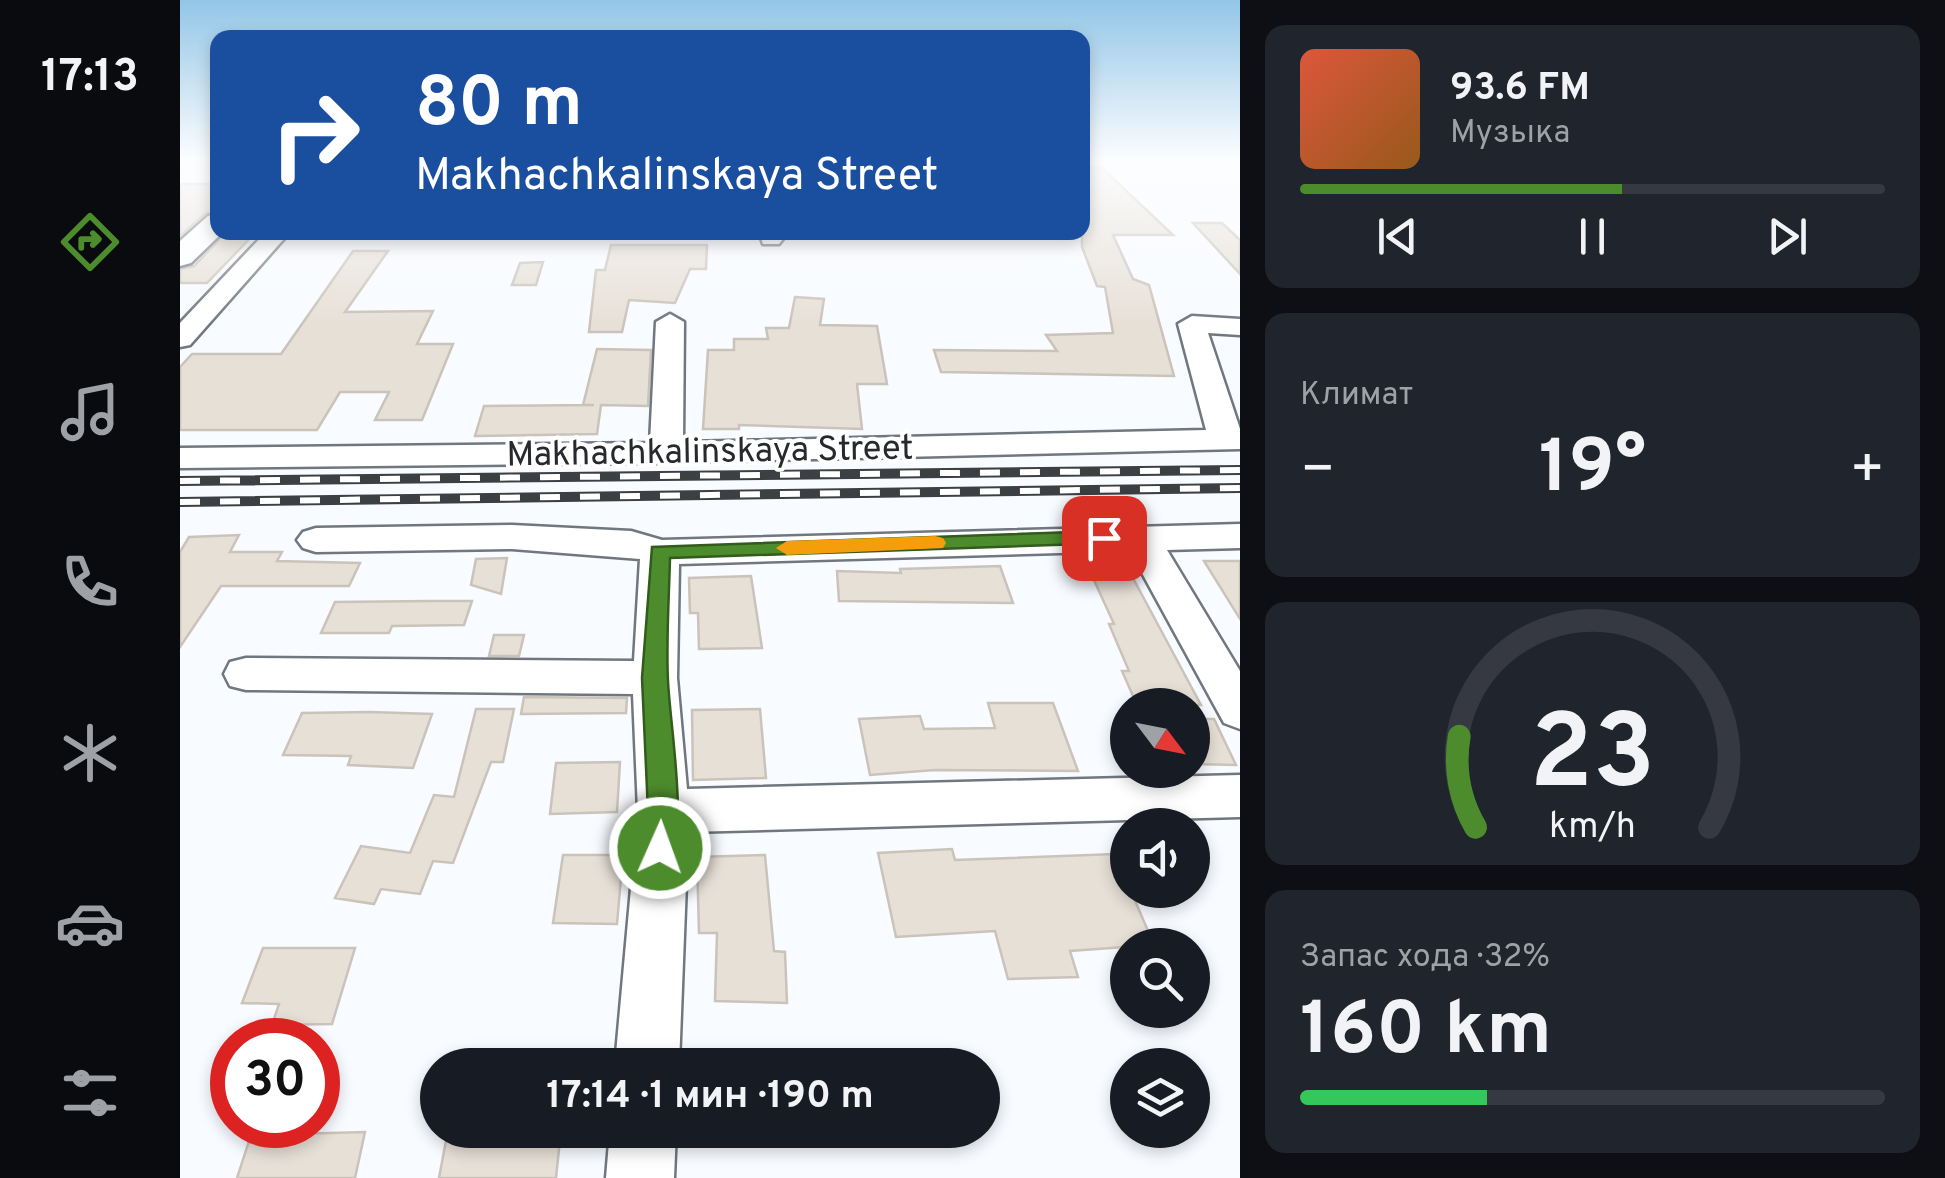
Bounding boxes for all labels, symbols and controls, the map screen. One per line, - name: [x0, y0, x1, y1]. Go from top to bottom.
- text: 17:13: [41, 50, 139, 107]
- text: 80 m: [415, 62, 583, 151]
- text: 93.6 FM: [1450, 65, 1590, 114]
- icon: right: [250, 70, 380, 200]
- text: Музыка: [1450, 114, 1570, 154]
- text: Makhachkalinskaya Street: [415, 149, 939, 206]
- icon: directions: [55, 207, 125, 277]
- icon: previous: [1370, 209, 1425, 264]
- icon: pause: [1565, 209, 1620, 264]
- icon: next: [1760, 209, 1815, 264]
- text: Климат: [1300, 376, 1413, 416]
- icon: music: [55, 377, 125, 447]
- text: 19°: [1539, 424, 1646, 519]
- street label: Makhachkalinskaya Street: [506, 427, 914, 479]
- text: −: [1300, 437, 1335, 507]
- text: +: [1850, 437, 1885, 507]
- pin: [1062, 496, 1147, 581]
- icon: arrive: [1077, 511, 1132, 566]
- icon: phone: [55, 547, 125, 617]
- north arrow: [1110, 688, 1210, 788]
- map controls: [1110, 688, 1210, 1148]
- text: 23: [1530, 693, 1655, 825]
- icon: climate: [55, 718, 125, 788]
- position arrow: [608, 796, 712, 900]
- text: km/h: [1549, 805, 1636, 851]
- button: sound: [1110, 808, 1210, 908]
- icon: car: [55, 888, 125, 958]
- button: search: [1110, 928, 1210, 1028]
- text: Запас хода · 32%: [1300, 938, 1550, 978]
- text: 160 km: [1300, 986, 1552, 1081]
- speed limit sign: 30: [210, 1018, 340, 1148]
- button: layers: [1110, 1048, 1210, 1148]
- icon: filters: [55, 1058, 125, 1128]
- text: 17:14 · 1 мин · 190 m: [546, 1073, 874, 1122]

